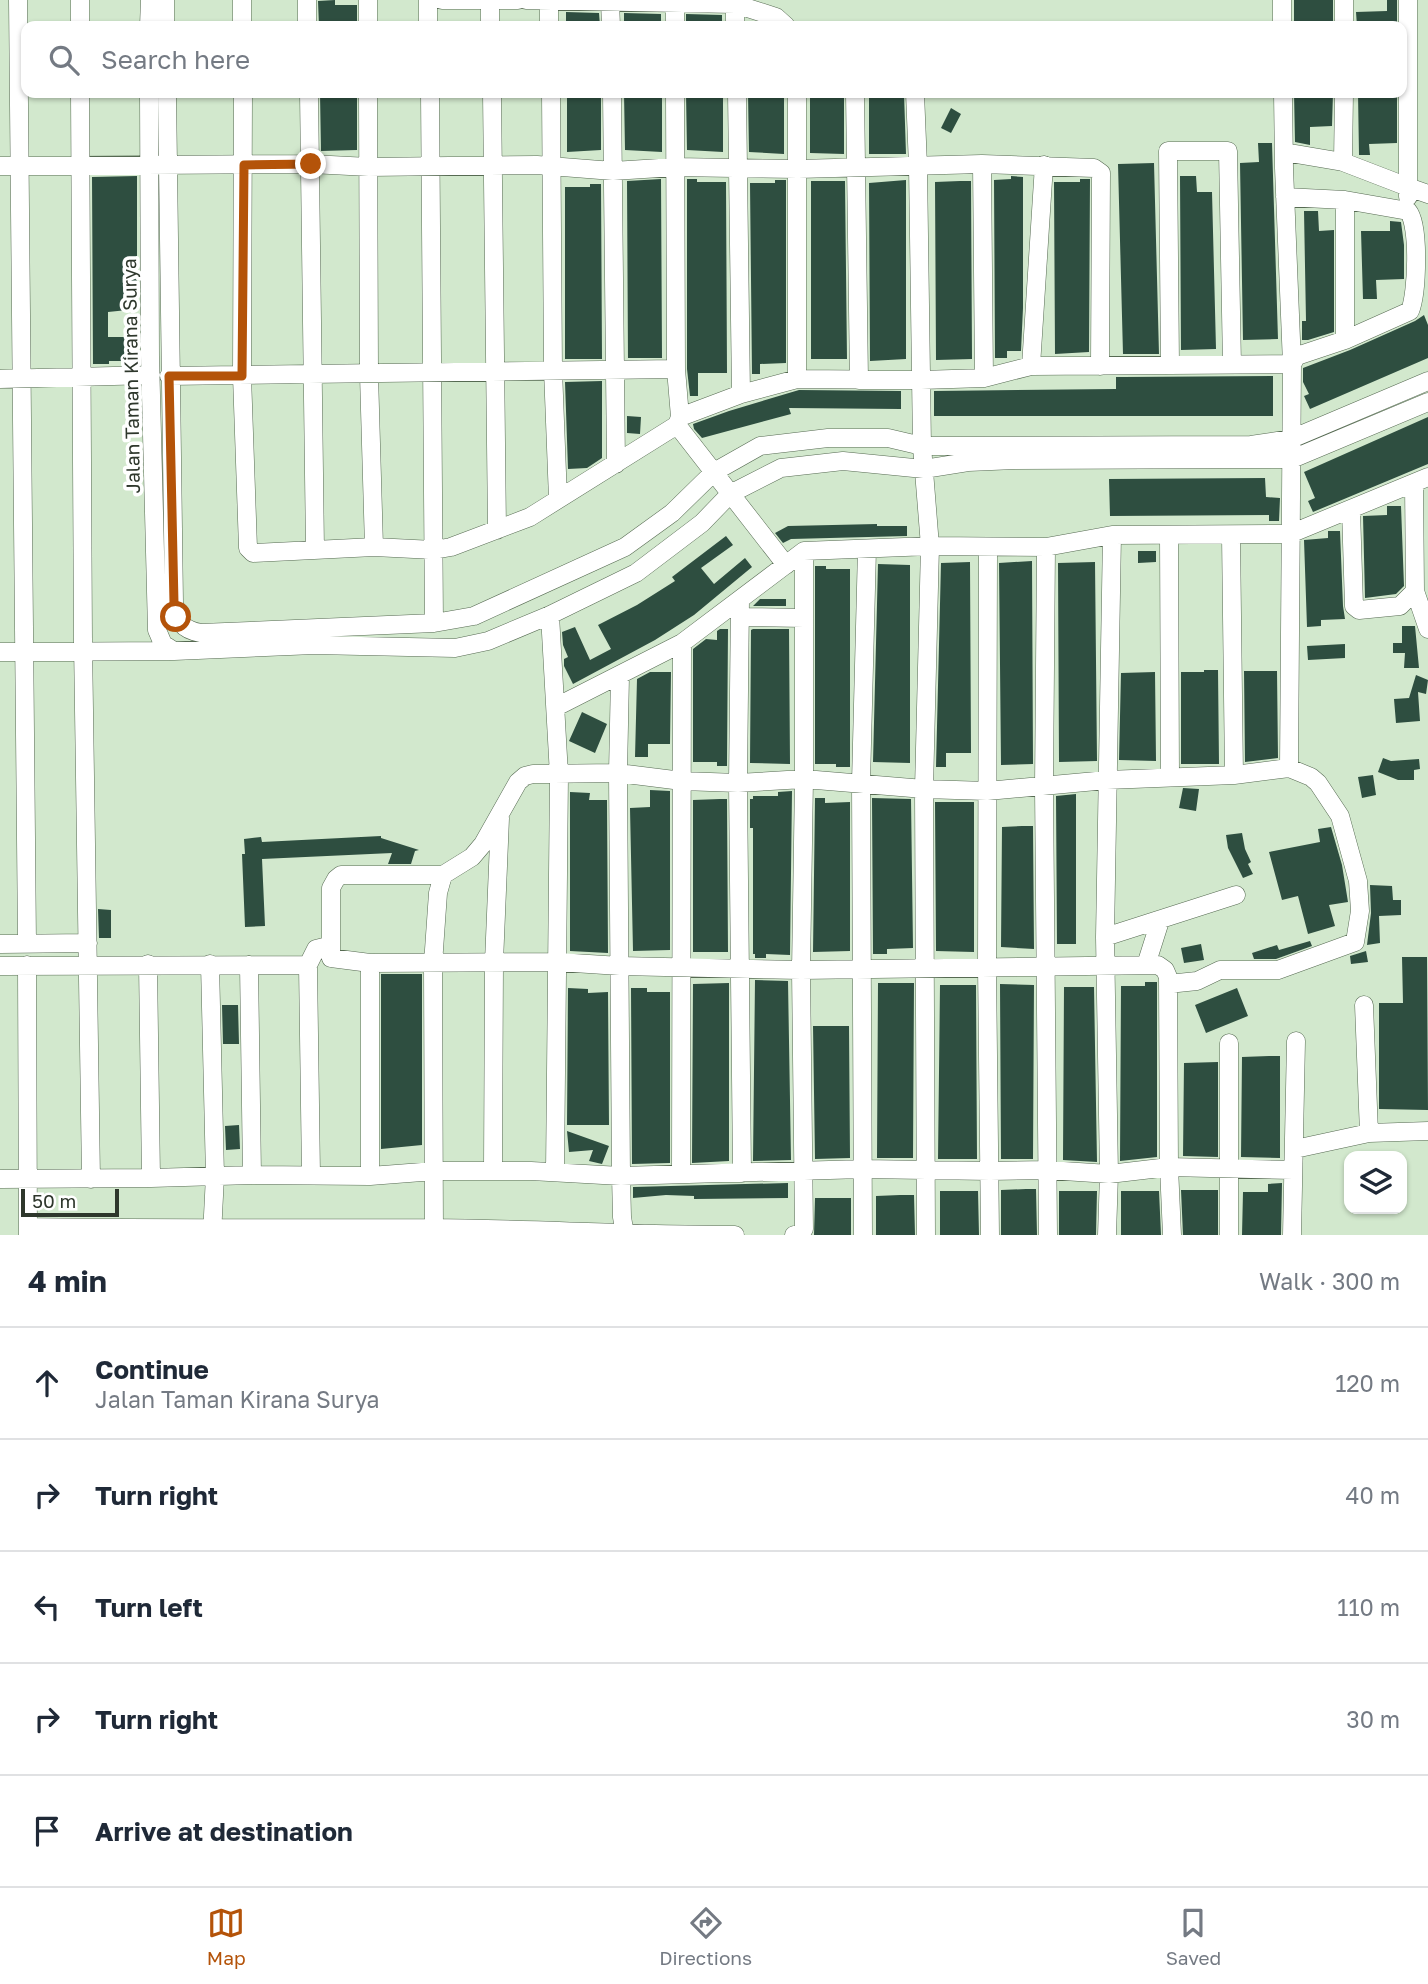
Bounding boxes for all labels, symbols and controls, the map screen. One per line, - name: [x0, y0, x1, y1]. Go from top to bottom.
- search box: [21, 21, 1407, 98]
- icon: search: [45, 41, 83, 79]
- text: Search here: [101, 44, 250, 75]
- route end: [295, 148, 326, 179]
- street label: Jalan Taman Kirana Surya: [117, 258, 144, 494]
- route start: [160, 601, 191, 632]
- map controls: [1344, 1151, 1407, 1214]
- button: layers: [1344, 1151, 1407, 1214]
- scale bar: [21, 1186, 119, 1218]
- text: 50 m: [32, 1189, 76, 1212]
- text: 4 min: [28, 1263, 107, 1299]
- text: Walk · 300 m: [1259, 1267, 1400, 1295]
- text: Continue: [95, 1354, 209, 1385]
- icon: ahead: [28, 1364, 66, 1402]
- text: 120 m: [1335, 1369, 1400, 1397]
- text: Jalan Taman Kirana Surya: [95, 1385, 380, 1413]
- icon: right: [28, 1476, 66, 1514]
- text: Turn right: [95, 1480, 218, 1511]
- text: 40 m: [1346, 1481, 1400, 1509]
- icon: left: [28, 1588, 66, 1626]
- text: Turn left: [95, 1592, 203, 1623]
- text: 110 m: [1337, 1593, 1400, 1621]
- icon: right: [28, 1700, 66, 1738]
- text: Turn right: [95, 1704, 218, 1735]
- text: 30 m: [1346, 1705, 1400, 1733]
- icon: arrive: [28, 1812, 66, 1850]
- text: Arrive at destination: [95, 1816, 353, 1847]
- tab: Map: [207, 1904, 246, 1969]
- tab: Directions: [659, 1904, 752, 1969]
- tab: Saved: [1166, 1904, 1221, 1969]

